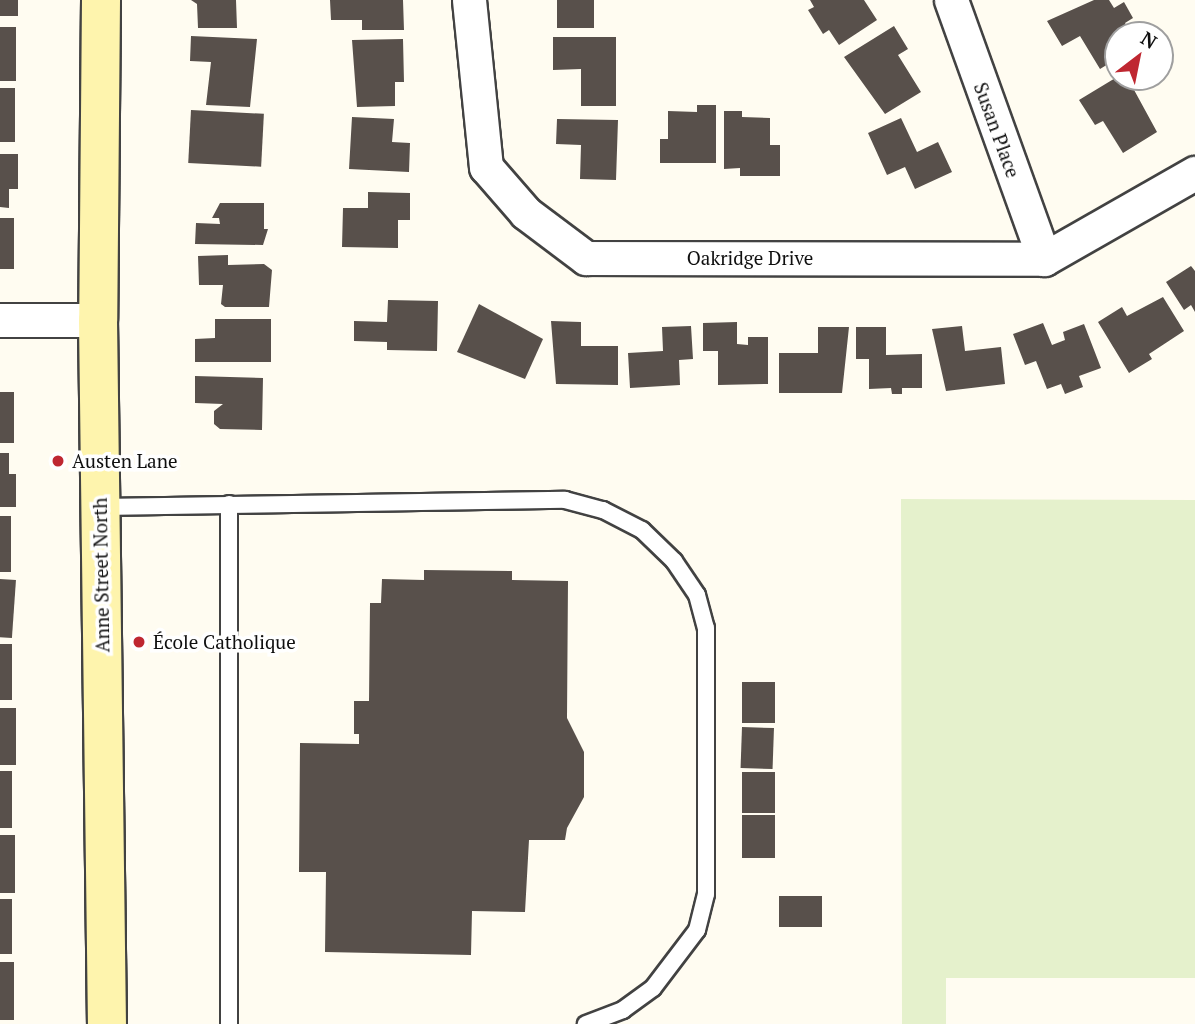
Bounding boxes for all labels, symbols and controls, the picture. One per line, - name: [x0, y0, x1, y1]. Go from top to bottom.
- north arrow: [1104, 21, 1174, 91]
- text: N: [1137, 25, 1162, 54]
- street label: Susan Place: [969, 79, 1025, 181]
- street label: Oakridge Drive: [687, 247, 813, 269]
- place label: Austen Lane: [72, 450, 177, 472]
- marker: Austen Lane: [50, 453, 66, 469]
- street label: Anne Street North: [88, 497, 114, 653]
- place label: École Catholique: [153, 631, 296, 653]
- marker: École Catholique: [131, 634, 147, 650]

